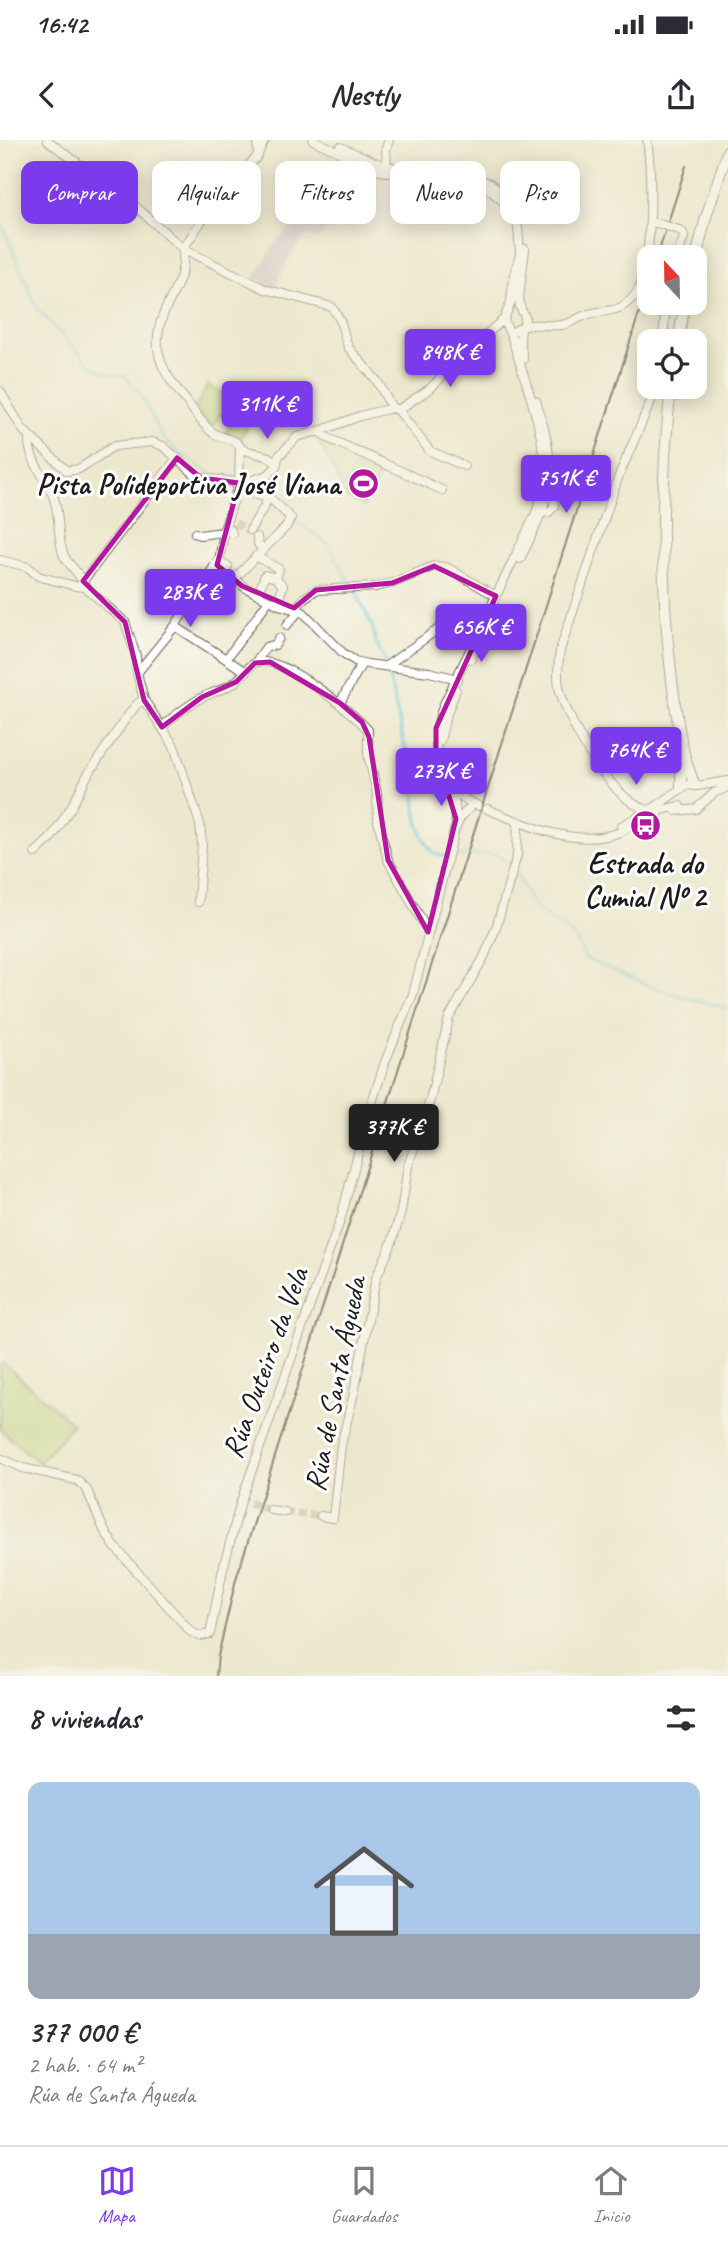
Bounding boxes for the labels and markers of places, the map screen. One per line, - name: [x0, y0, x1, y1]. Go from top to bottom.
- pin: 848K €: [393, 330, 507, 389]
- pin: 311K €: [210, 382, 324, 441]
- pin: 751K €: [509, 456, 623, 515]
- place label: Pista Polideportiva José Viana: [37, 465, 342, 503]
- sports icon: Pista Polideportiva José Viana: [346, 467, 380, 501]
- pin: 283K €: [133, 570, 247, 629]
- pin: 656K €: [424, 604, 538, 664]
- pin: 764K €: [579, 728, 693, 787]
- pin: 273K €: [384, 748, 498, 808]
- bus stop icon: Estrada do Cumial Nº 2: [628, 808, 662, 842]
- place label: Estrada do Cumial Nº 2: [584, 844, 708, 916]
- pin: 377K €: [337, 1104, 451, 1164]

